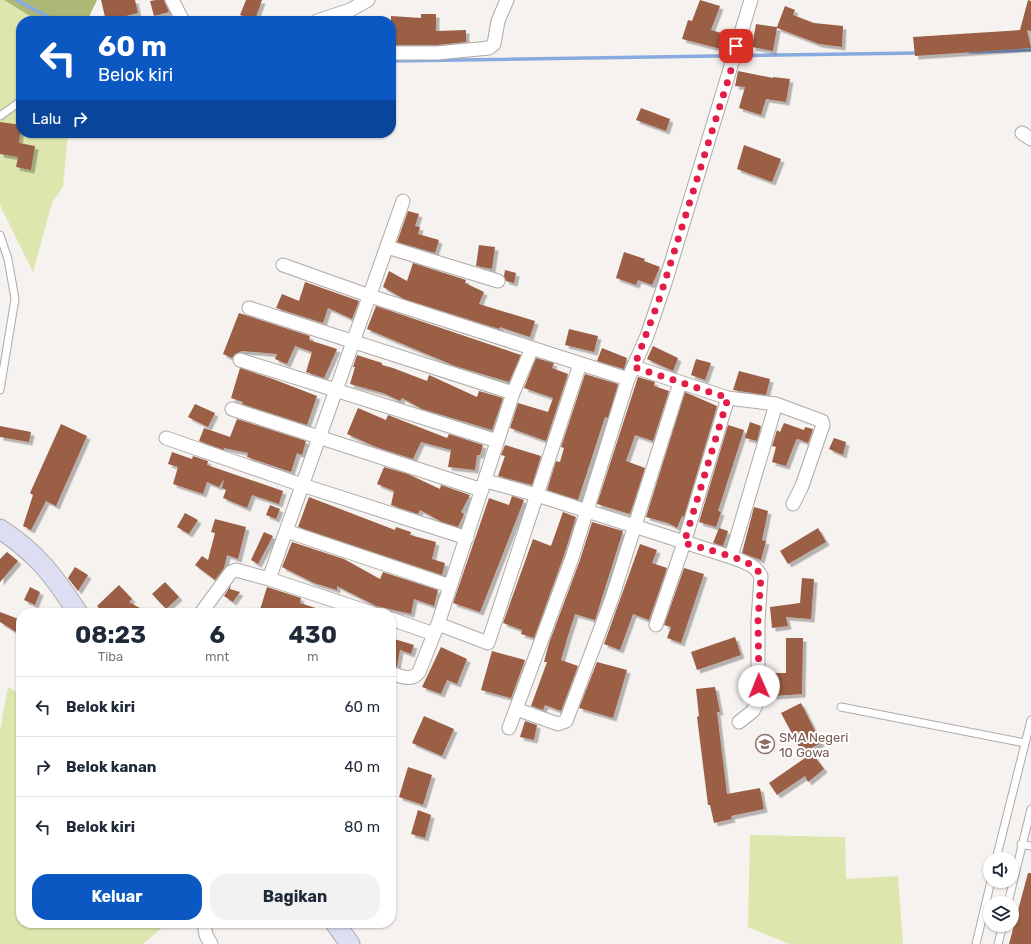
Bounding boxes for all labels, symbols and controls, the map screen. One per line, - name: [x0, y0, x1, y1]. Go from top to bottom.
- pin: [719, 29, 753, 63]
- text: 60 m: [98, 30, 167, 63]
- icon: left: [32, 32, 84, 84]
- icon: arrive: [725, 35, 747, 57]
- text: Belok kiri: [98, 64, 173, 86]
- icon: right: [69, 108, 91, 130]
- text: Lalu: [32, 110, 61, 128]
- text: 08:23: [75, 621, 146, 649]
- text: 6: [209, 621, 225, 649]
- text: 430: [288, 621, 337, 649]
- text: Tiba: [98, 649, 123, 664]
- text: mnt: [205, 649, 229, 664]
- text: m: [307, 649, 318, 664]
- position arrow: [738, 665, 780, 707]
- icon: left: [32, 696, 54, 718]
- text: Belok kiri: [66, 698, 135, 716]
- text: 60 m: [344, 698, 380, 716]
- place label: SMA Negeri 10 Gowa: [779, 730, 848, 760]
- school or university icon: SMA Negeri 10 Gowa: [754, 733, 776, 755]
- icon: right: [32, 756, 54, 778]
- text: Belok kanan: [66, 758, 156, 776]
- text: 40 m: [344, 758, 380, 776]
- icon: left: [32, 816, 54, 838]
- text: Belok kiri: [66, 818, 135, 836]
- text: 80 m: [344, 818, 380, 836]
- map controls: [983, 852, 1019, 932]
- button: sound: [983, 852, 1019, 888]
- button: Keluar: [32, 874, 202, 920]
- button: Bagikan: [210, 874, 380, 920]
- button: layers: [983, 896, 1019, 932]

